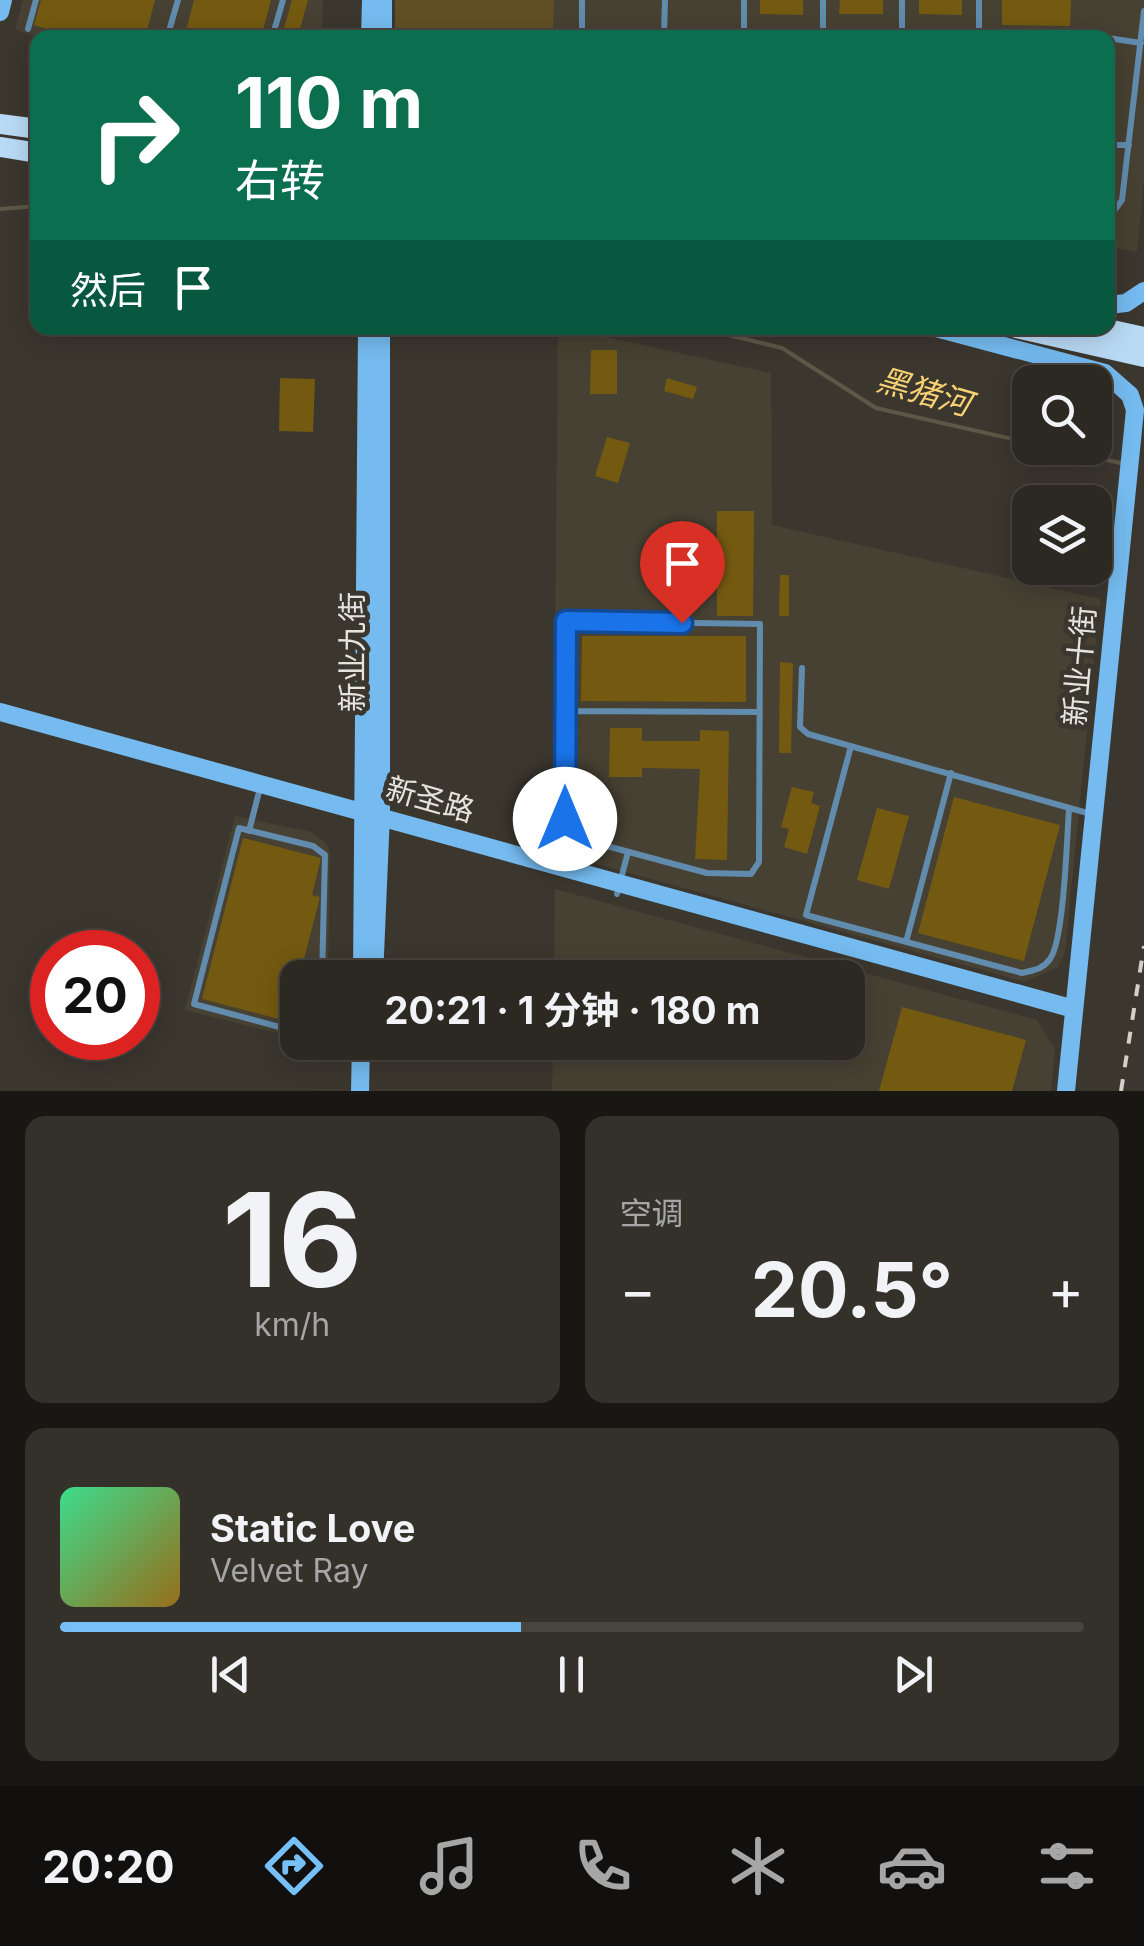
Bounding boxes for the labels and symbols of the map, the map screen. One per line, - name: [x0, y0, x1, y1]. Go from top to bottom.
- water label: 黑猪河: [873, 360, 981, 425]
- pin: [640, 521, 725, 624]
- street label: 新业九街: [334, 592, 370, 712]
- street label: 新业十街: [1056, 605, 1102, 727]
- position arrow: [513, 767, 617, 871]
- street label: 新圣路: [382, 769, 478, 829]
- speed limit sign: 20: [30, 930, 160, 1060]

